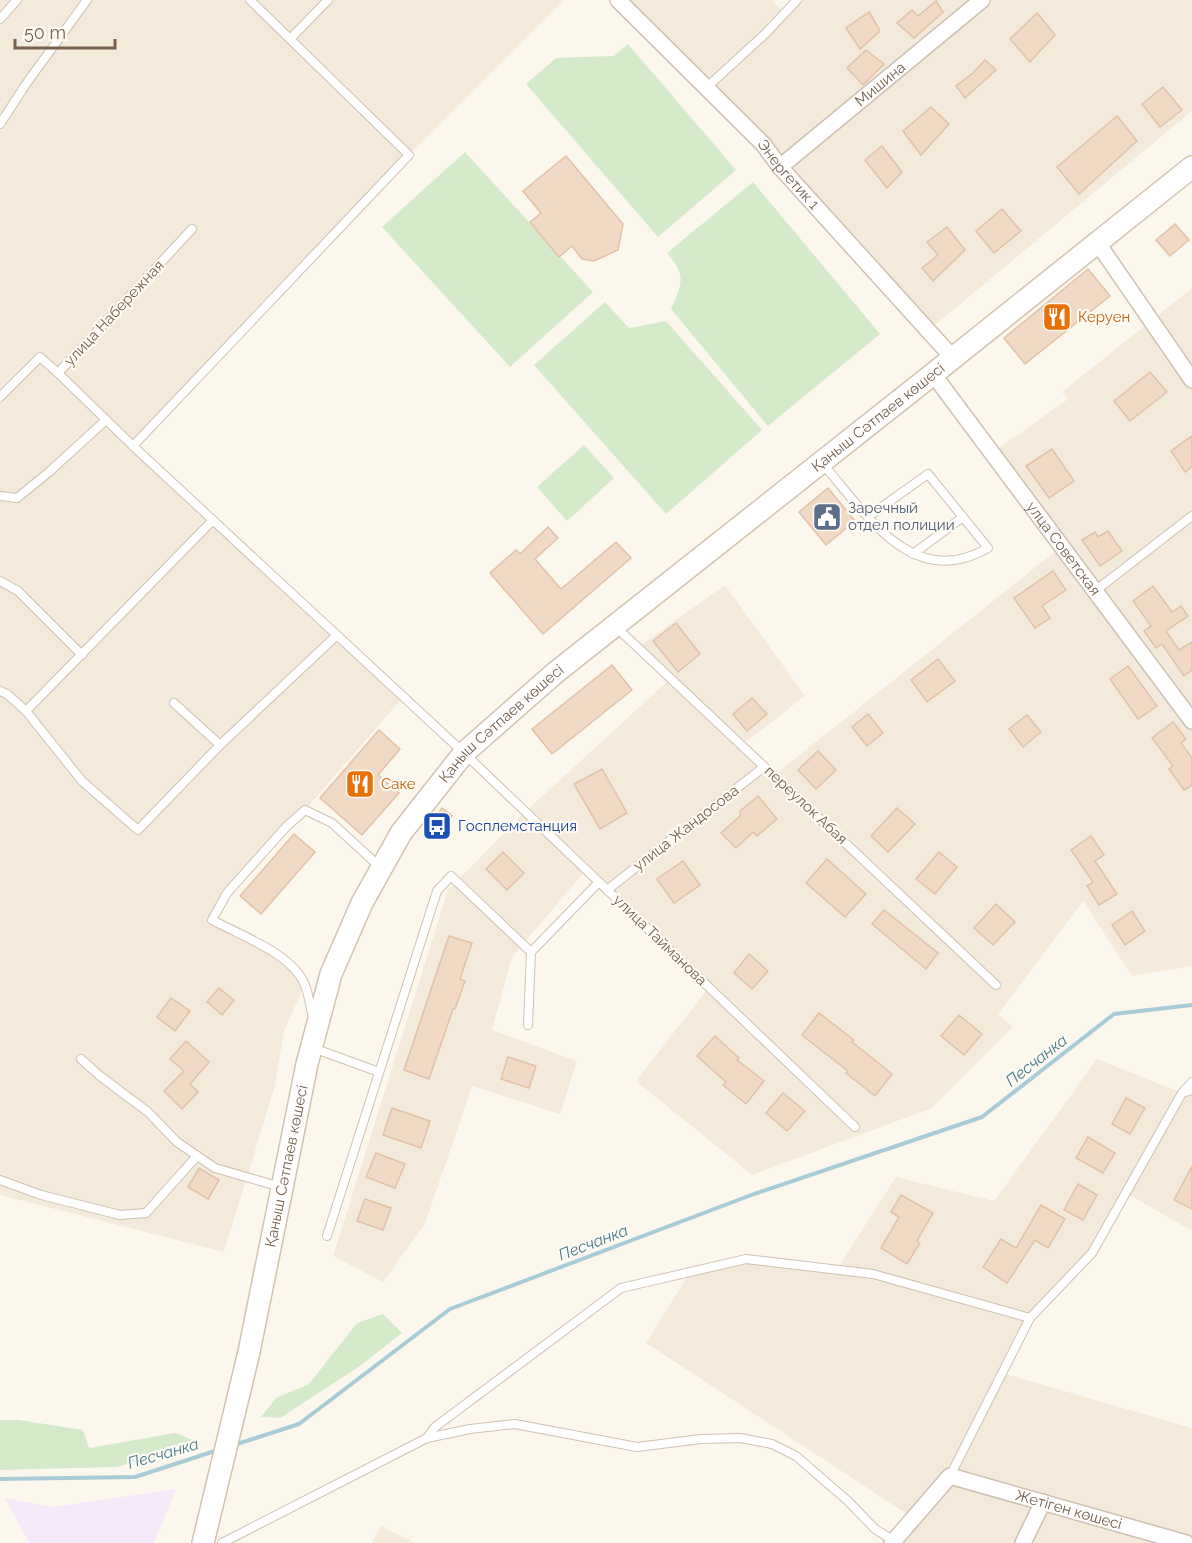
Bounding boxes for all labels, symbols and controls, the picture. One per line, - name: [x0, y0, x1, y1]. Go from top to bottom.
- scale bar: [15, 12, 116, 50]
- text: 50 m: [24, 22, 66, 43]
- street label: Мишина: [851, 58, 909, 110]
- street label: Энергетик 1: [754, 136, 824, 214]
- street label: улица Набережная: [60, 256, 168, 370]
- restaurant icon: Керуен: [1041, 301, 1073, 333]
- place label: Керуен: [1078, 308, 1130, 326]
- street label: Қаныш Сәтпаев көшесі: [808, 359, 948, 476]
- street label: улца Советская: [1023, 498, 1104, 599]
- place label: Заречный отдел полиции: [848, 499, 955, 534]
- public building icon: Заречный отдел полиции: [811, 501, 843, 533]
- street label: Қаныш Сәтпаев көшесі: [435, 661, 567, 786]
- street label: переулок Абая: [761, 762, 851, 848]
- restaurant icon: Саке: [344, 768, 376, 800]
- place label: Саке: [381, 775, 416, 793]
- street label: улица Жандосова: [630, 781, 742, 875]
- bus stop icon: Госплемстанция: [421, 810, 453, 842]
- place label: Госплемстанция: [458, 817, 577, 835]
- street label: улица Тайманова: [609, 891, 711, 989]
- water label: Песчанка: [1002, 1030, 1071, 1090]
- street label: Қаныш Сәтпаев көшесі: [261, 1084, 312, 1249]
- water label: Песчанка: [556, 1220, 631, 1264]
- water label: Песчанка: [125, 1434, 201, 1473]
- street label: Жетіген көшесі: [1013, 1486, 1124, 1533]

